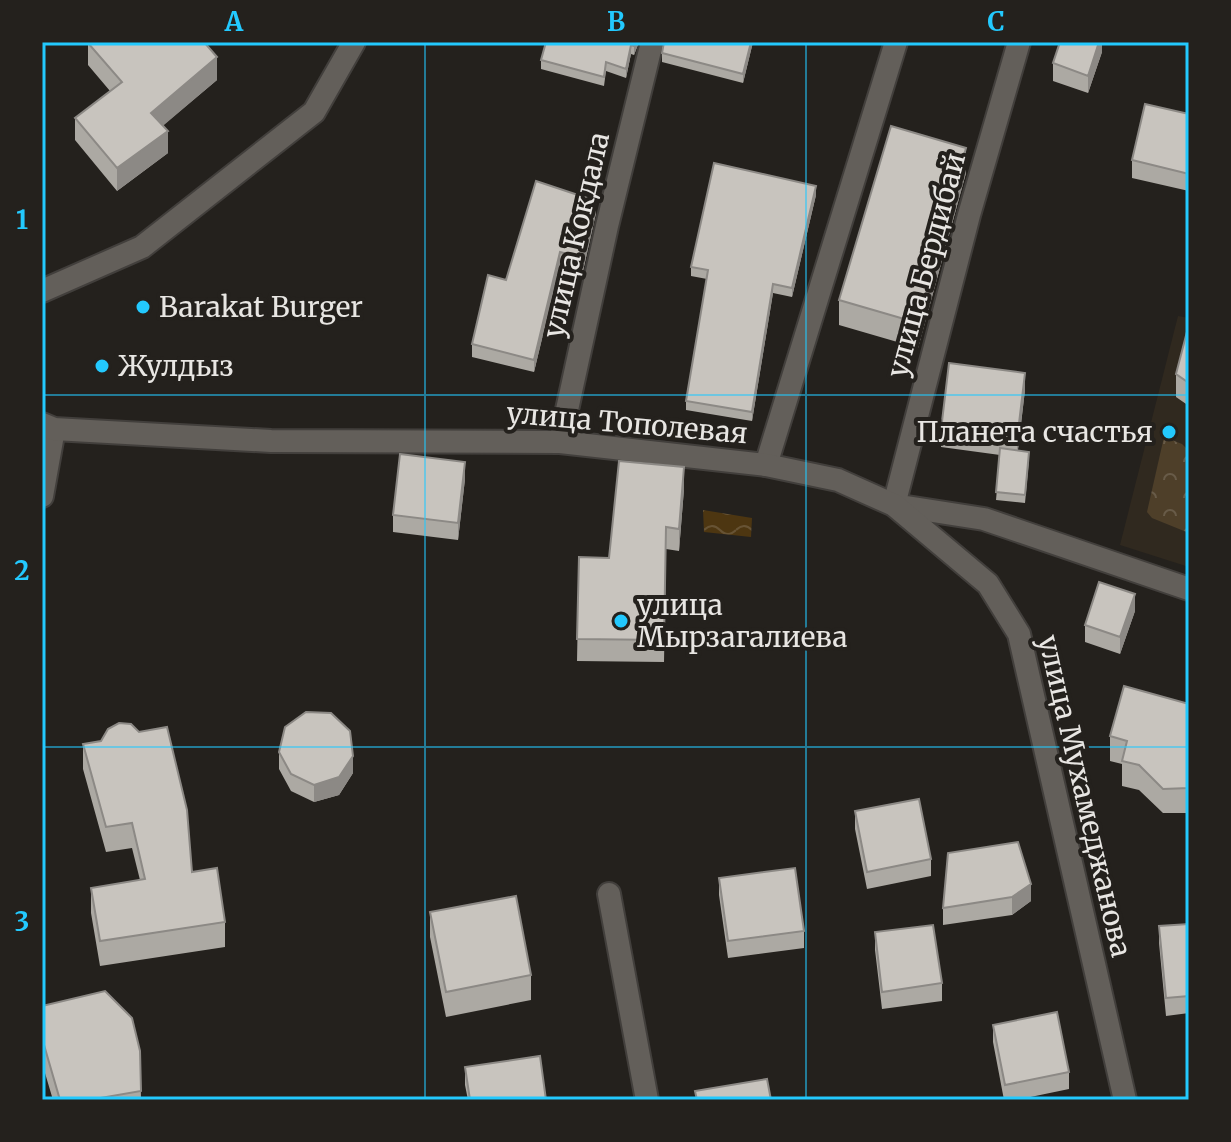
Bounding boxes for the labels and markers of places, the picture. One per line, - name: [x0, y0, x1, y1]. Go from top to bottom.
- place label: Barakat Burger: [159, 289, 363, 325]
- marker: Barakat Burger: [134, 298, 152, 316]
- place label: Жулдыз: [118, 348, 234, 384]
- marker: Жулдыз: [93, 357, 111, 375]
- place label: Планета счастья: [916, 414, 1153, 450]
- marker: Планета счастья: [1160, 423, 1178, 441]
- place label: улица Мырзагалиева: [637, 587, 847, 655]
- marker: улица Мырзагалиева: [612, 612, 630, 630]

